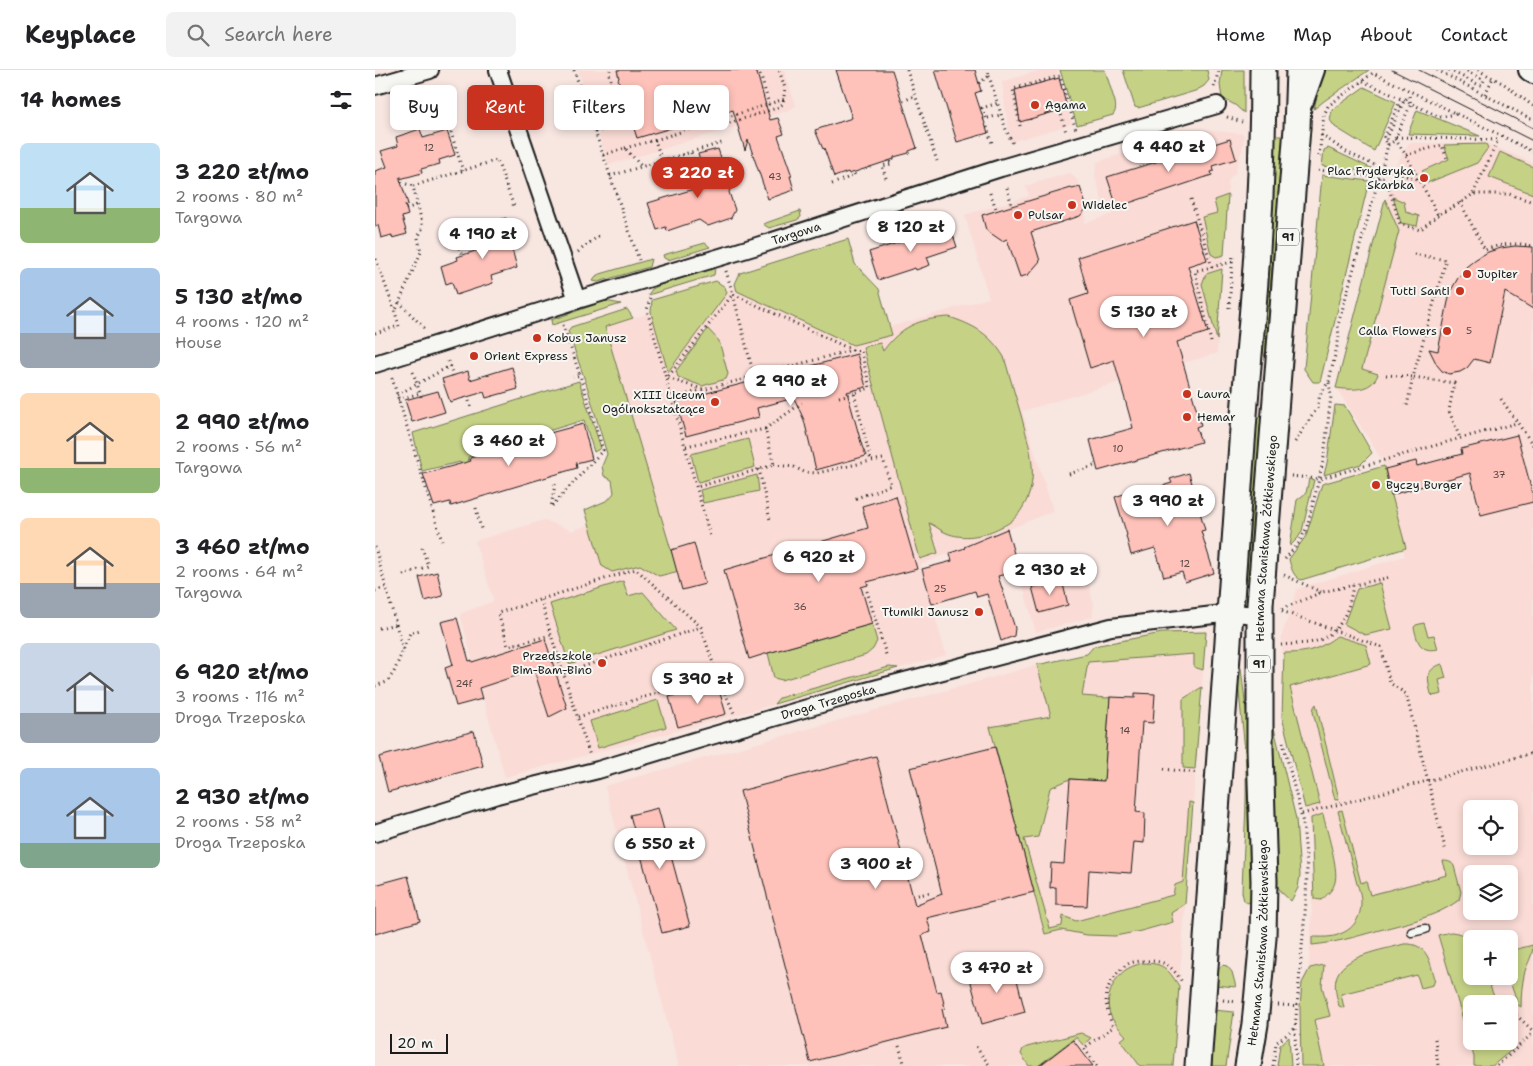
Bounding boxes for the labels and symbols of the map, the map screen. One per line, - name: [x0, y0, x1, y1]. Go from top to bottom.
- place label: Agama: [1045, 97, 1087, 113]
- marker: Agama: [1029, 99, 1041, 111]
- pin: 4 440 zł: [1117, 131, 1221, 173]
- house number: 12: [424, 141, 434, 154]
- pin: 3 220 zł: [646, 156, 750, 199]
- place label: Plac Fryderyka Skarbka: [1327, 163, 1415, 193]
- house number: 43: [768, 170, 782, 183]
- marker: Plac Fryderyka Skarbka: [1418, 172, 1430, 184]
- place label: Widelec: [1082, 197, 1127, 213]
- marker: Widelec: [1066, 199, 1078, 211]
- place label: Pulsar: [1028, 207, 1064, 223]
- marker: Pulsar: [1012, 209, 1024, 221]
- pin: 8 120 zł: [859, 210, 963, 253]
- pin: 4 190 zł: [431, 218, 535, 260]
- street label: Targowa: [770, 218, 823, 249]
- road number: 91: [1277, 228, 1299, 246]
- place label: Jupiter: [1477, 266, 1518, 282]
- marker: Jupiter: [1461, 268, 1473, 280]
- place label: Tutti Santi: [1390, 283, 1450, 299]
- marker: Tutti Santi: [1454, 285, 1466, 297]
- pin: 5 130 zł: [1092, 296, 1196, 338]
- place label: Calla Flowers: [1359, 323, 1437, 339]
- house number: 5: [1466, 324, 1472, 337]
- marker: Calla Flowers: [1441, 325, 1453, 337]
- place label: Kobus Janusz: [547, 330, 627, 346]
- marker: Kobus Janusz: [531, 332, 543, 344]
- place label: Orient Express: [484, 348, 568, 364]
- marker: Orient Express: [468, 350, 480, 362]
- pin: 2 990 zł: [739, 364, 843, 407]
- place label: Laura: [1197, 386, 1230, 402]
- place label: XIII Liceum Ogólnokształcące: [602, 387, 705, 417]
- marker: Laura: [1181, 388, 1193, 400]
- marker: XIII Liceum Ogólnokształcące: [709, 396, 721, 408]
- place label: Hemar: [1197, 409, 1236, 425]
- marker: Hemar: [1181, 411, 1193, 423]
- pin: 3 460 zł: [457, 424, 561, 467]
- street label: Hetmana Stanisława Żółkiewskiego: [1252, 434, 1281, 642]
- house number: 10: [1113, 442, 1123, 455]
- house number: 37: [1492, 468, 1506, 481]
- place label: Byczy Burger: [1386, 477, 1463, 493]
- marker: Byczy Burger: [1370, 479, 1382, 491]
- pin: 3 990 zł: [1116, 484, 1220, 527]
- pin: 6 920 zł: [767, 540, 871, 583]
- pin: 2 930 zł: [998, 554, 1102, 596]
- house number: 12: [1180, 557, 1190, 570]
- house number: 25: [934, 582, 946, 595]
- house number: 36: [793, 600, 807, 613]
- place label: Tłumiki Janusz: [882, 604, 969, 620]
- marker: Tłumiki Janusz: [973, 606, 985, 618]
- place label: Przedszkole Bim-Bam-Bino: [512, 648, 592, 678]
- road number: 91: [1248, 656, 1270, 672]
- marker: Przedszkole Bim-Bam-Bino: [596, 657, 608, 669]
- pin: 5 390 zł: [646, 662, 750, 705]
- house number: 24f: [456, 677, 473, 690]
- street label: Droga Trzeposka: [779, 681, 878, 723]
- house number: 14: [1120, 724, 1130, 737]
- pin: 6 550 zł: [608, 828, 712, 870]
- street label: Hetmana Stanisława Żółkiewskiego: [1243, 839, 1272, 1047]
- pin: 3 900 zł: [824, 848, 928, 890]
- pin: 3 470 zł: [945, 952, 1049, 994]
- scale bar: [390, 1031, 447, 1054]

